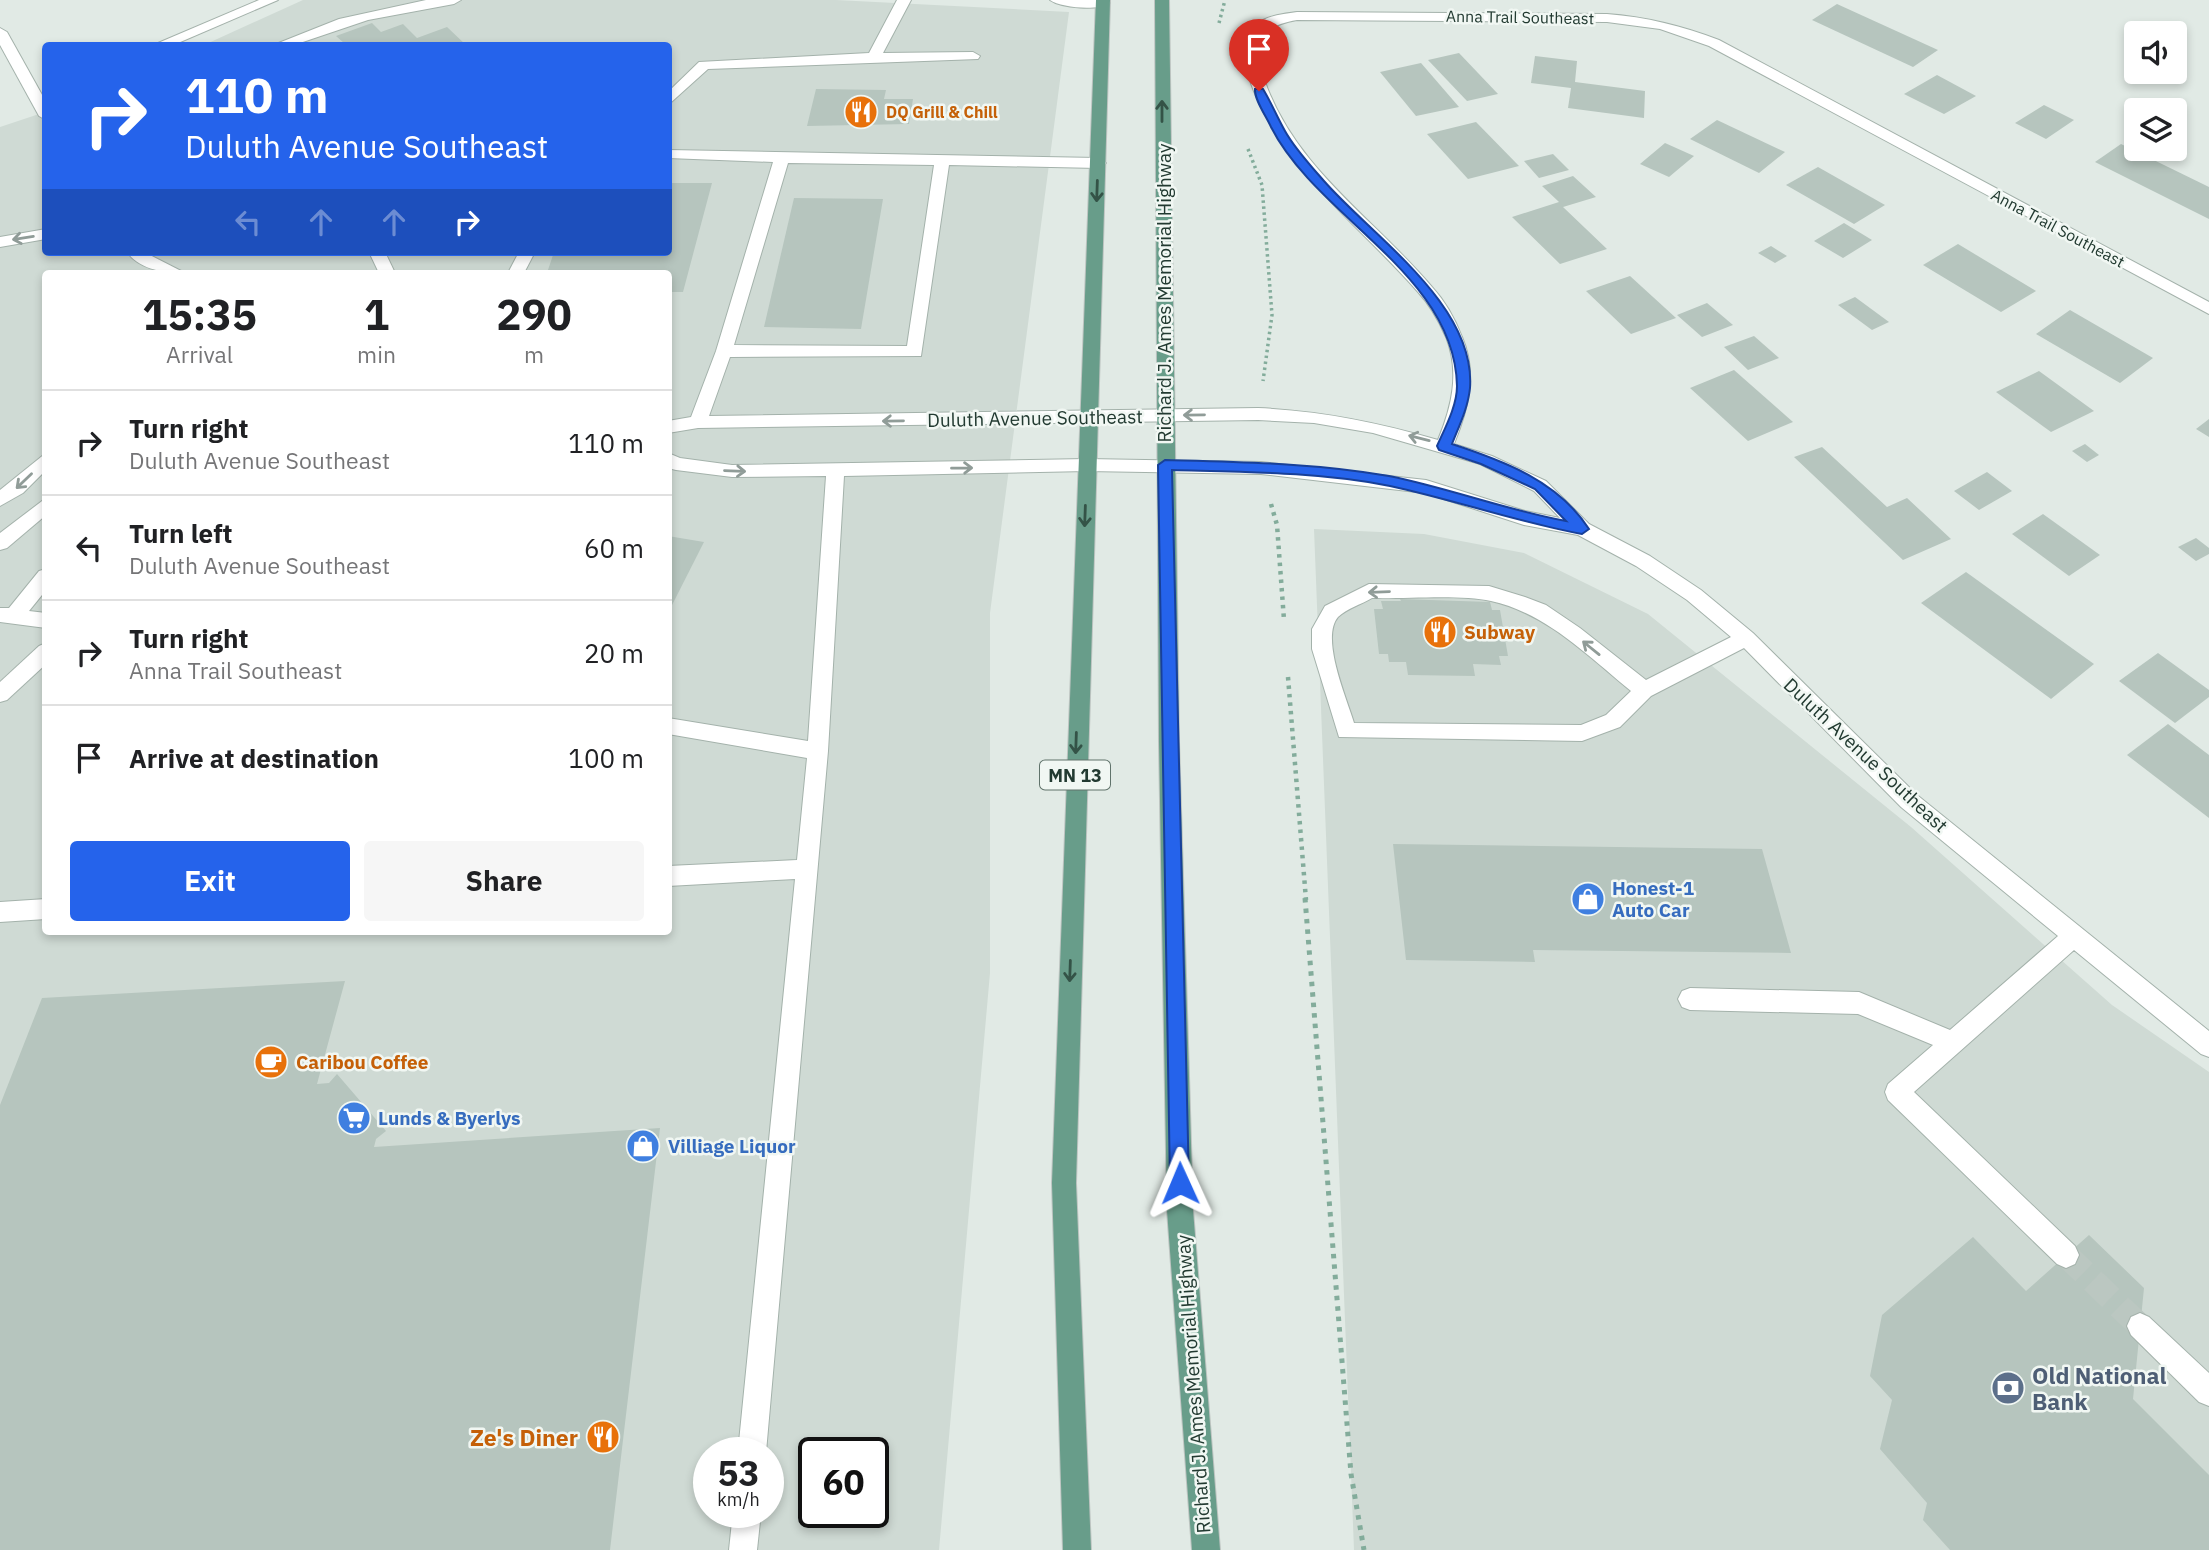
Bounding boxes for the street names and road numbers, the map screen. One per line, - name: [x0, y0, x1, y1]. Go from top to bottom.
- street label: Anna Trail Southeast: [1446, 6, 1594, 28]
- street label: Richard J. Ames Memorial Highway: [1152, 143, 1176, 443]
- street label: Anna Trail Southeast: [1988, 184, 2128, 272]
- street label: Duluth Avenue Southeast: [927, 404, 1143, 432]
- street label: Duluth Avenue Southeast: [1779, 673, 1953, 837]
- road number: MN 13: [1040, 760, 1110, 790]
- street label: Richard J. Ames Memorial Highway: [1171, 1233, 1215, 1534]

